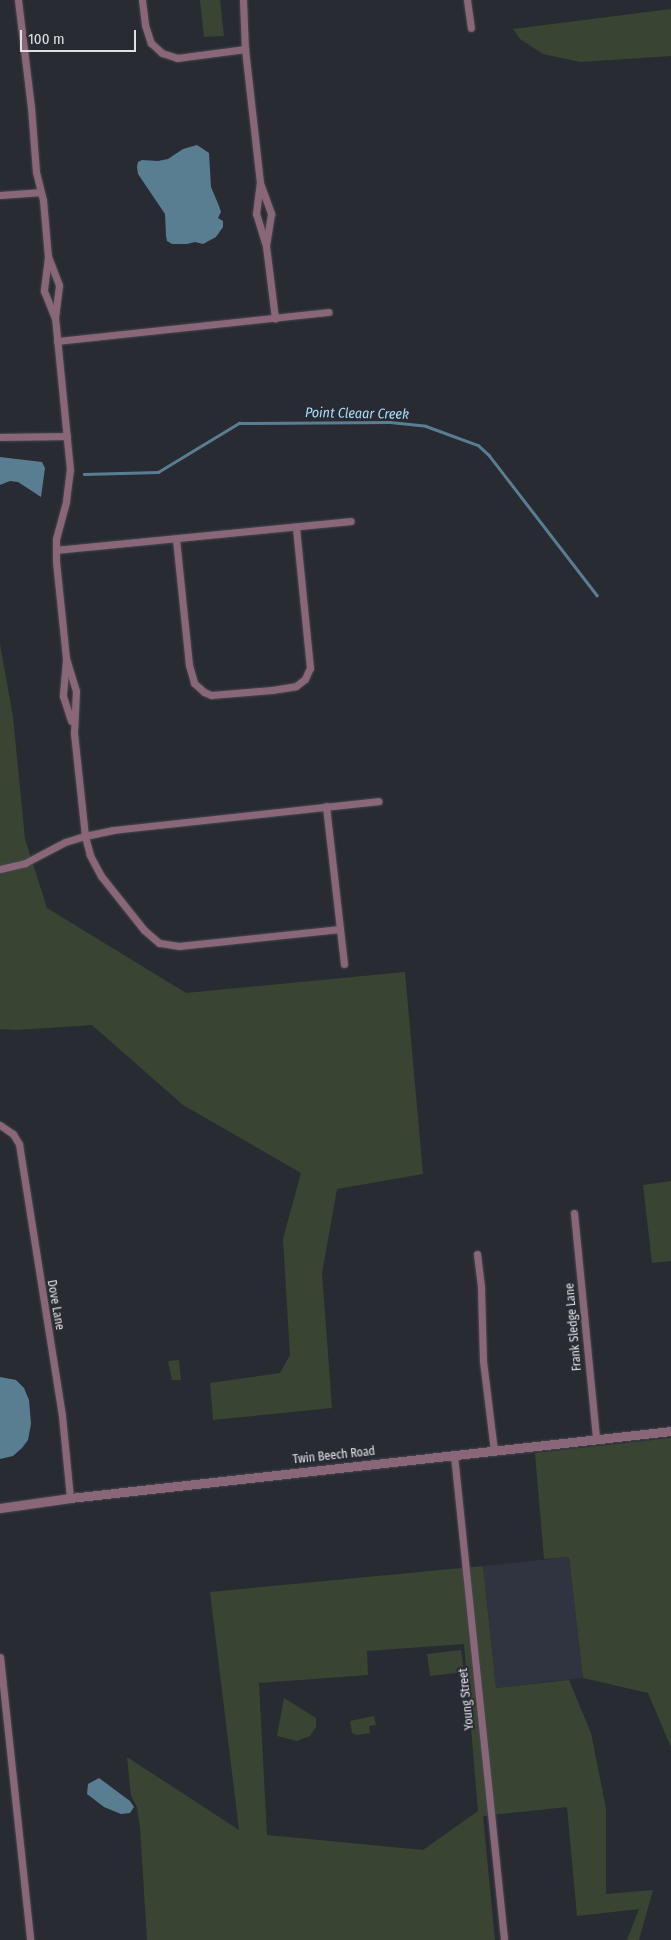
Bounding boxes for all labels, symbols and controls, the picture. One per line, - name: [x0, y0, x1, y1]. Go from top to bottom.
- scale bar: [22, 20, 139, 52]
- text: 100 m: [28, 30, 65, 48]
- water label: Point Cleaar Creek: [305, 405, 409, 423]
- street label: Dove Lane: [44, 1279, 66, 1331]
- street label: Frank Sledge Lane: [563, 1282, 585, 1372]
- street label: Twin Beech Road: [292, 1445, 376, 1467]
- street label: Young Street: [457, 1667, 477, 1731]

